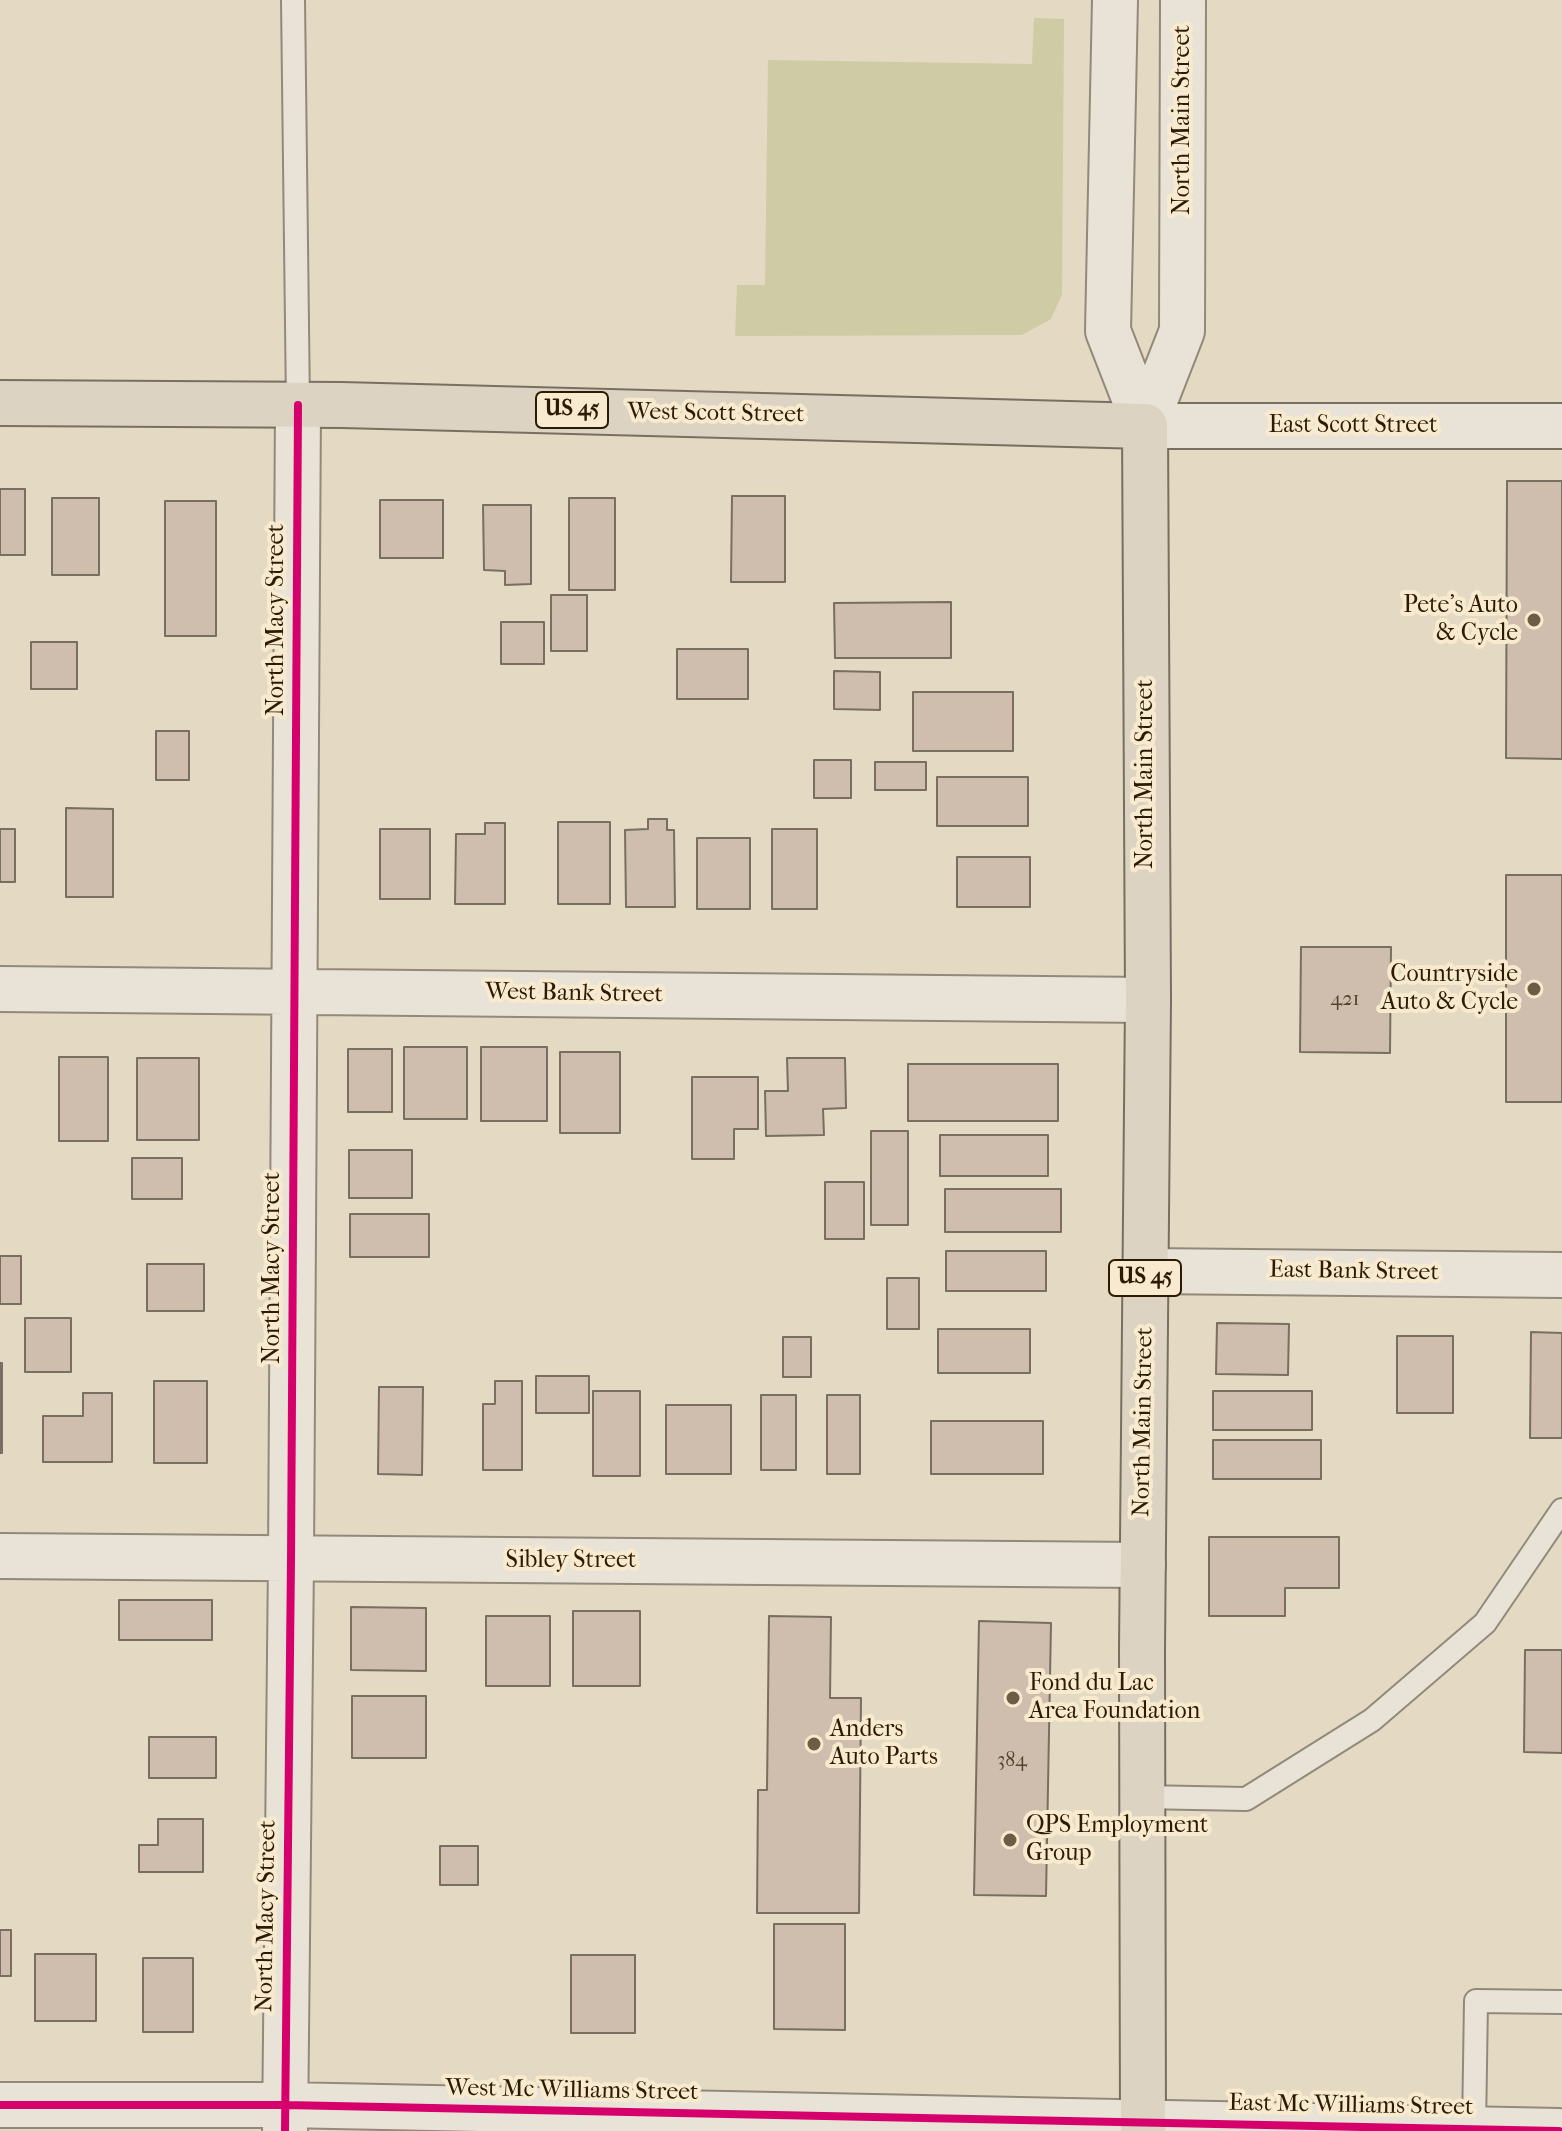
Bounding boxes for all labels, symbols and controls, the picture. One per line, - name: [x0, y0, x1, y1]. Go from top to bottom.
- street label: North Main Street: [1169, 25, 1197, 215]
- road number: US 45: [536, 392, 608, 428]
- street label: West Scott Street: [627, 398, 805, 430]
- street label: East Scott Street: [1269, 412, 1437, 440]
- street label: North Macy Street: [263, 524, 291, 716]
- place label: Pete's Auto & Cycle: [1403, 592, 1518, 648]
- marker: Pete's Auto & Cycle: [1525, 611, 1543, 629]
- street label: North Main Street: [1132, 679, 1160, 869]
- place label: Countryside Auto & Cycle: [1381, 961, 1518, 1017]
- street label: West Bank Street: [485, 978, 663, 1010]
- marker: Countryside Auto & Cycle: [1525, 980, 1543, 998]
- house number: 421: [1330, 988, 1360, 1012]
- street label: North Macy Street: [259, 1172, 287, 1364]
- street label: East Bank Street: [1269, 1256, 1439, 1288]
- road number: US 45: [1109, 1260, 1181, 1296]
- street label: North Main Street: [1128, 1327, 1160, 1517]
- street label: Sibley Street: [506, 1547, 636, 1575]
- place label: Fond du Lac Area Foundation: [1029, 1670, 1200, 1726]
- marker: Fond du Lac Area Foundation: [1004, 1689, 1022, 1707]
- place label: Anders Auto Parts: [830, 1716, 938, 1772]
- marker: Anders Auto Parts: [805, 1735, 823, 1753]
- house number: 384: [997, 1749, 1027, 1773]
- place label: QPS Employment Group: [1026, 1812, 1208, 1868]
- street label: North Macy Street: [251, 1820, 283, 2012]
- marker: QPS Employment Group: [1001, 1831, 1019, 1849]
- street label: West Mc Williams Street: [445, 2074, 699, 2108]
- street label: East Mc Williams Street: [1228, 2089, 1474, 2123]

